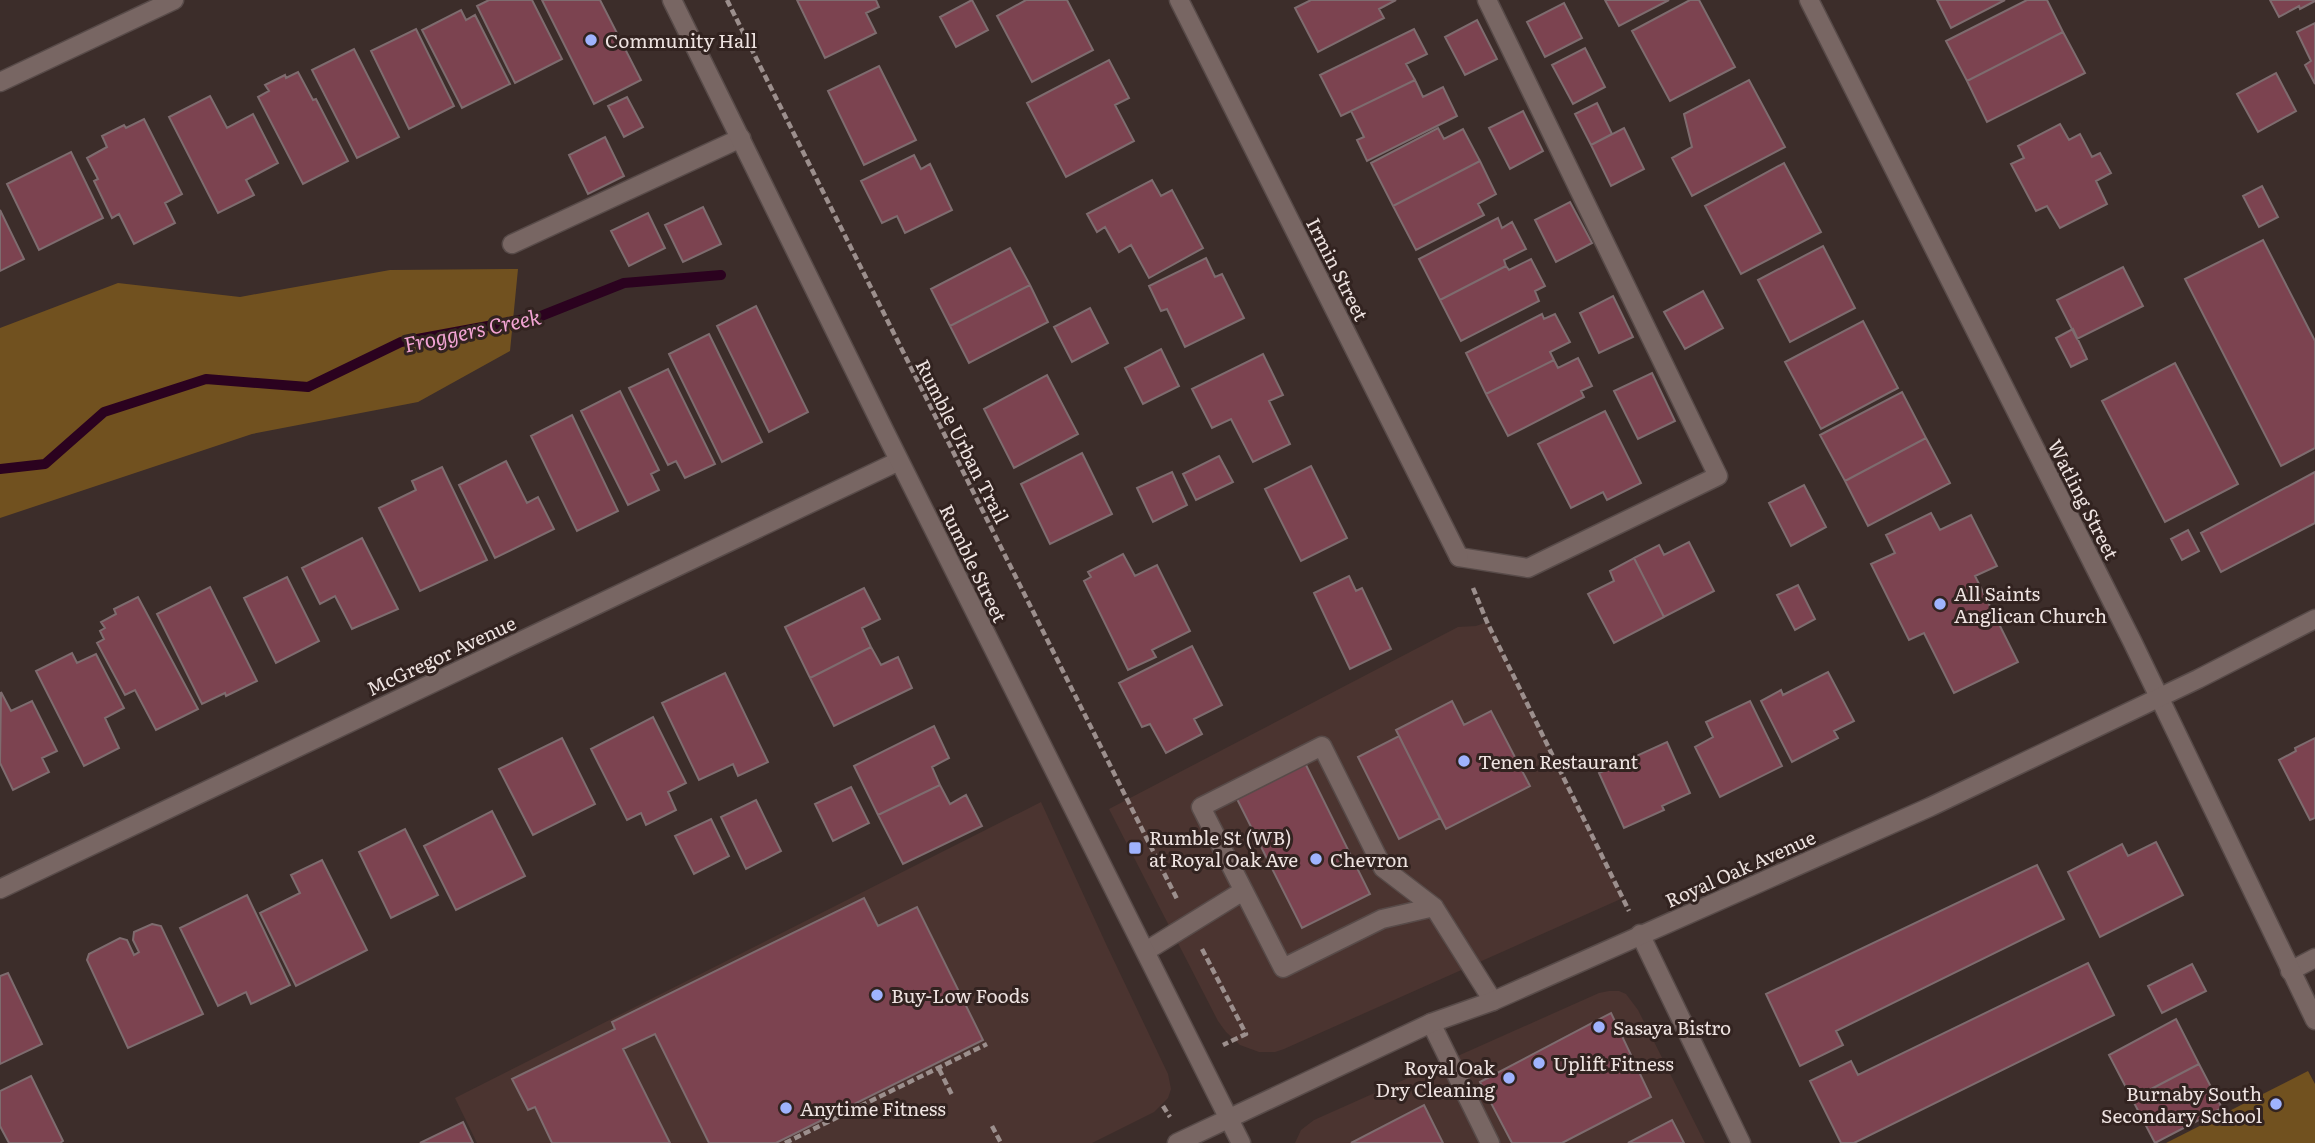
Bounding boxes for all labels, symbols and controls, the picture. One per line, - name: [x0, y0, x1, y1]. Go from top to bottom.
- place label: Community Hall: [605, 26, 757, 54]
- marker: Community Hall: [583, 32, 599, 48]
- street label: Irmin Street: [1300, 213, 1376, 326]
- water label: Froggers Creek: [401, 299, 544, 359]
- street label: Rumble Urban Trail: [909, 354, 1017, 528]
- street label: Watling Street: [2042, 434, 2127, 564]
- street label: Rumble Street: [933, 499, 1015, 627]
- place label: All Saints Anglican Church: [1954, 579, 2107, 629]
- marker: All Saints Anglican Church: [1932, 596, 1948, 612]
- street label: McGregor Avenue: [362, 608, 520, 702]
- place label: Tenen Restaurant: [1478, 747, 1638, 775]
- marker: Tenen Restaurant: [1456, 753, 1472, 769]
- street label: Royal Oak Avenue: [1660, 822, 1820, 914]
- place label: Rumble St (WB) at Royal Oak Ave: [1149, 823, 1298, 873]
- marker: Rumble St (WB) at Royal Oak Ave: [1127, 840, 1143, 856]
- place label: Chevron: [1330, 845, 1409, 873]
- marker: Chevron: [1308, 851, 1324, 867]
- place label: Buy-Low Foods: [891, 981, 1029, 1009]
- marker: Buy-Low Foods: [869, 987, 885, 1003]
- place label: Sasaya Bistro: [1613, 1013, 1731, 1041]
- marker: Sasaya Bistro: [1591, 1019, 1607, 1035]
- place label: Uplift Fitness: [1553, 1049, 1674, 1077]
- place label: Royal Oak Dry Cleaning: [1375, 1053, 1495, 1103]
- marker: Uplift Fitness: [1531, 1055, 1547, 1071]
- marker: Royal Oak Dry Cleaning: [1501, 1070, 1517, 1086]
- place label: Burnaby South Secondary School: [2101, 1079, 2262, 1129]
- place label: Anytime Fitness: [800, 1094, 946, 1122]
- marker: Burnaby South Secondary School: [2268, 1096, 2284, 1112]
- marker: Anytime Fitness: [778, 1100, 794, 1116]

